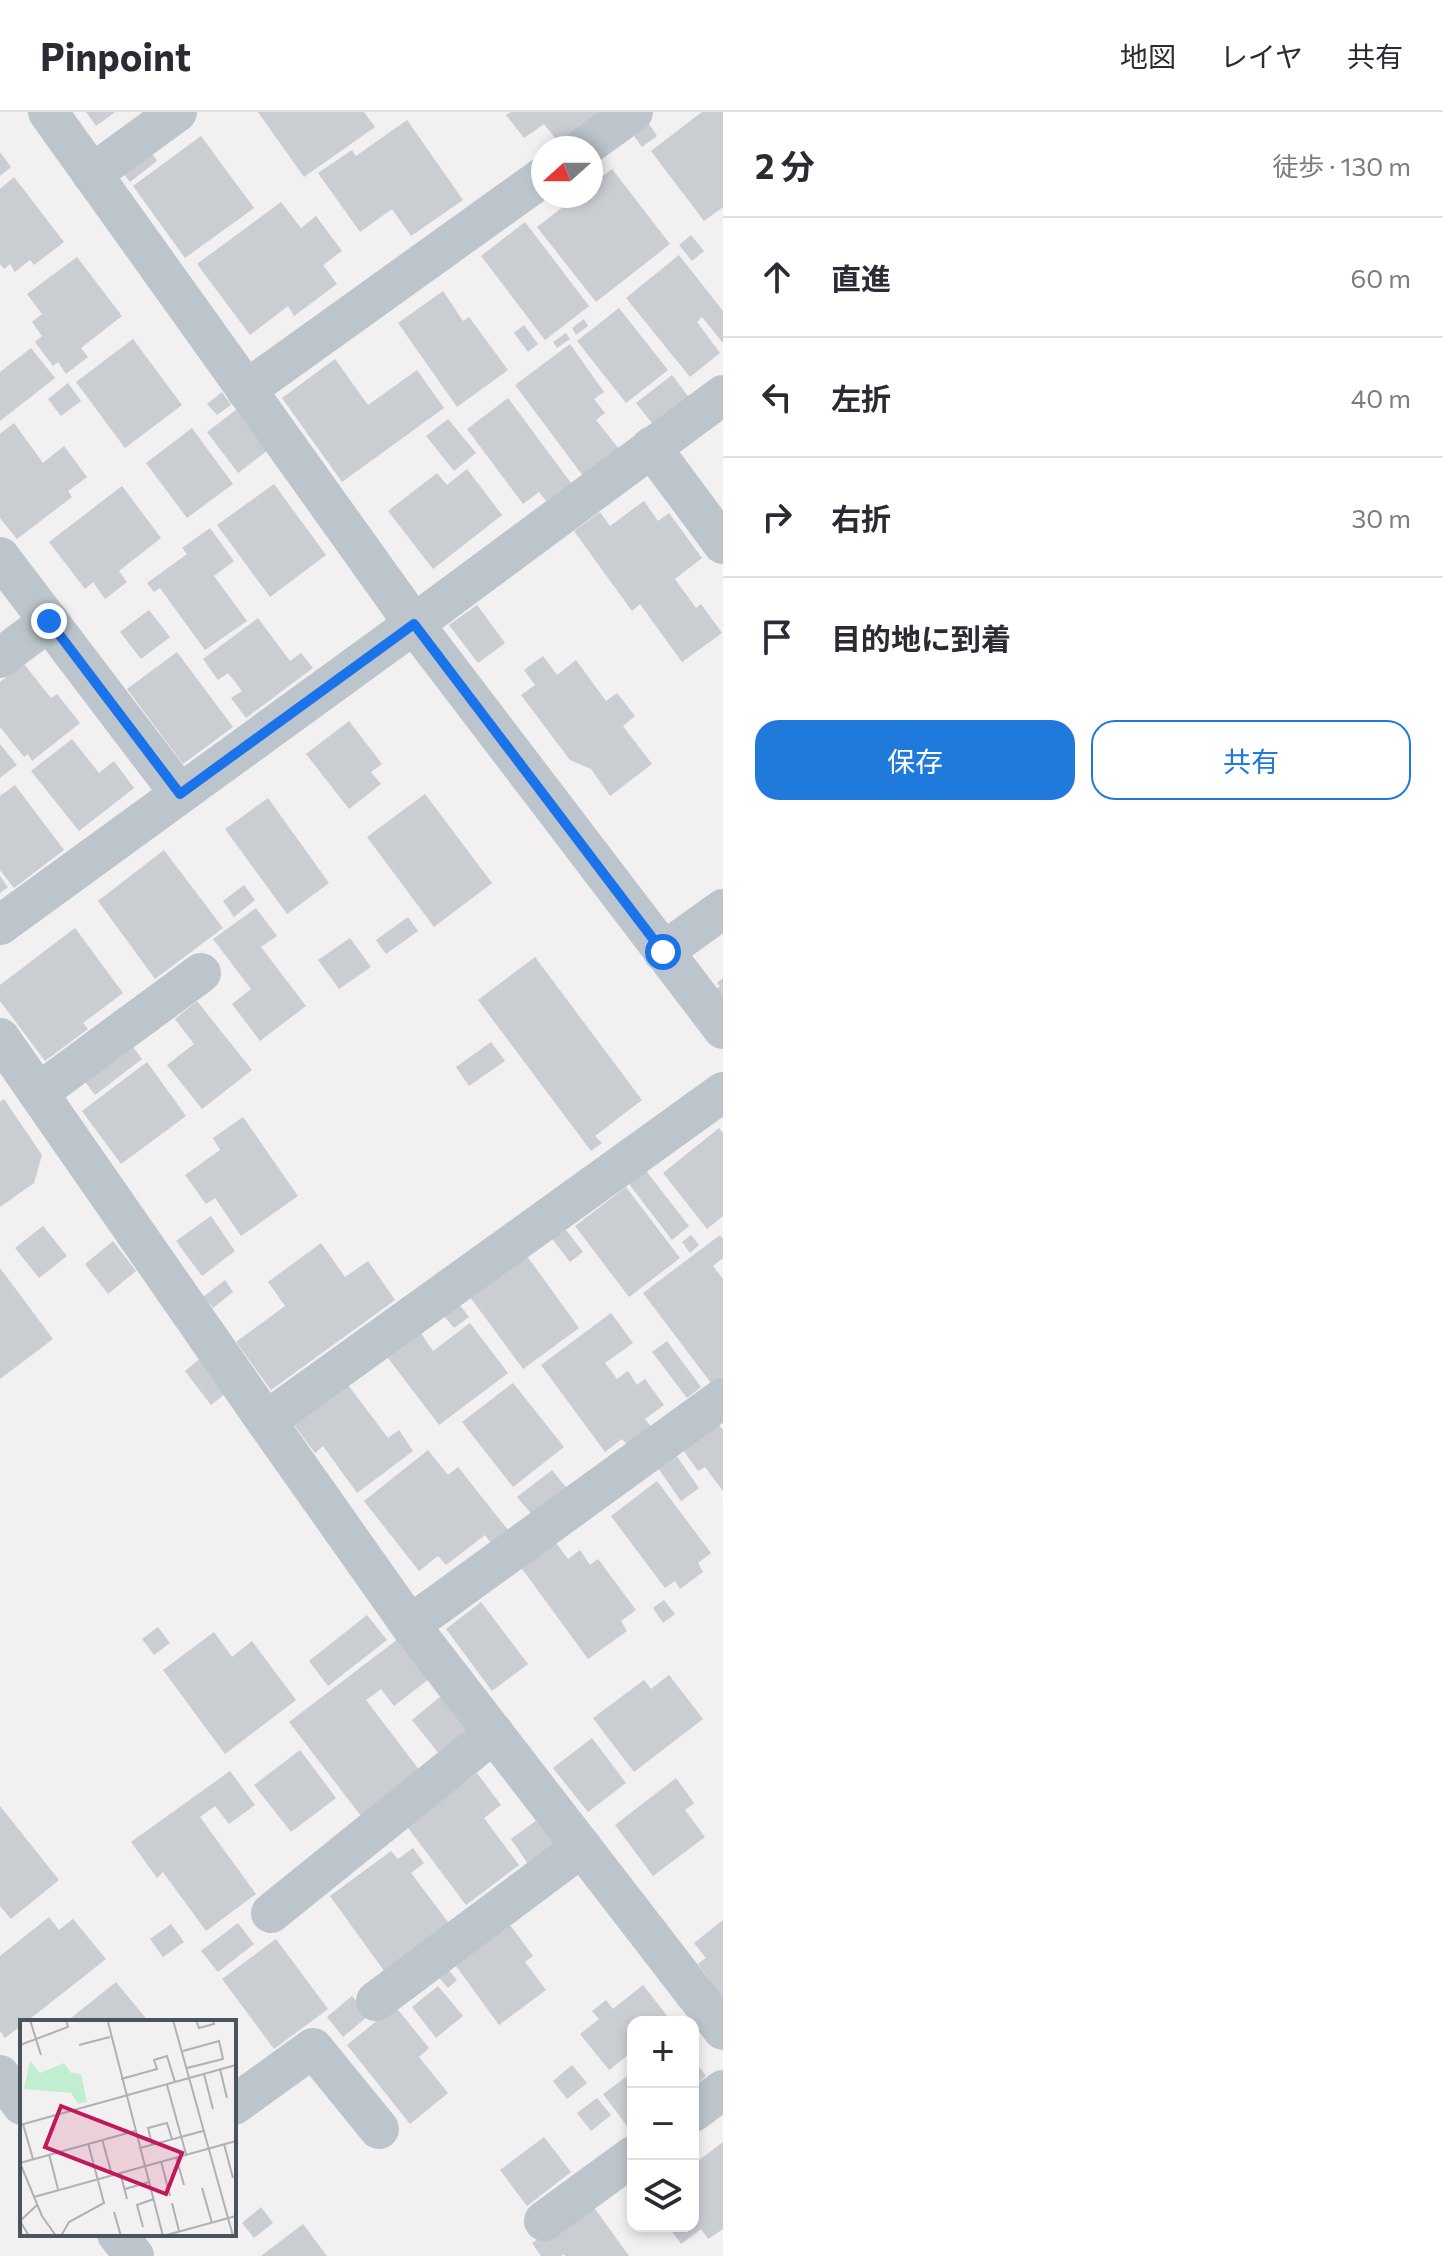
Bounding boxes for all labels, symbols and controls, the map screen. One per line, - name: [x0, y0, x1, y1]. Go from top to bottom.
- text: Pinpoint: [40, 32, 191, 79]
- text: 地図: [1120, 39, 1176, 73]
- text: レイヤ: [1220, 39, 1303, 73]
- text: 共有: [1347, 39, 1403, 73]
- north arrow: [531, 136, 603, 208]
- text: 2 分: [755, 144, 815, 186]
- text: 徒歩 · 130 m: [1272, 150, 1411, 181]
- icon: ahead: [755, 255, 799, 299]
- text: 直進: [831, 259, 891, 296]
- text: 60 m: [1351, 262, 1411, 293]
- icon: left: [755, 375, 799, 419]
- text: 左折: [831, 379, 891, 416]
- text: 40 m: [1351, 382, 1411, 413]
- icon: right: [755, 495, 799, 539]
- text: 右折: [831, 499, 891, 536]
- text: 30 m: [1352, 502, 1411, 533]
- route end: [31, 603, 67, 639]
- icon: arrive: [755, 615, 799, 659]
- text: 目的地に到着: [831, 619, 1011, 656]
- button: 保存: [755, 720, 1075, 800]
- button: 共有: [1091, 720, 1411, 800]
- route start: [645, 934, 681, 970]
- map controls: [627, 2016, 699, 2232]
- button: +: [627, 2016, 699, 2088]
- inset map: [20, 2020, 236, 2236]
- button: −: [627, 2088, 699, 2160]
- button: layers: [627, 2160, 699, 2232]

